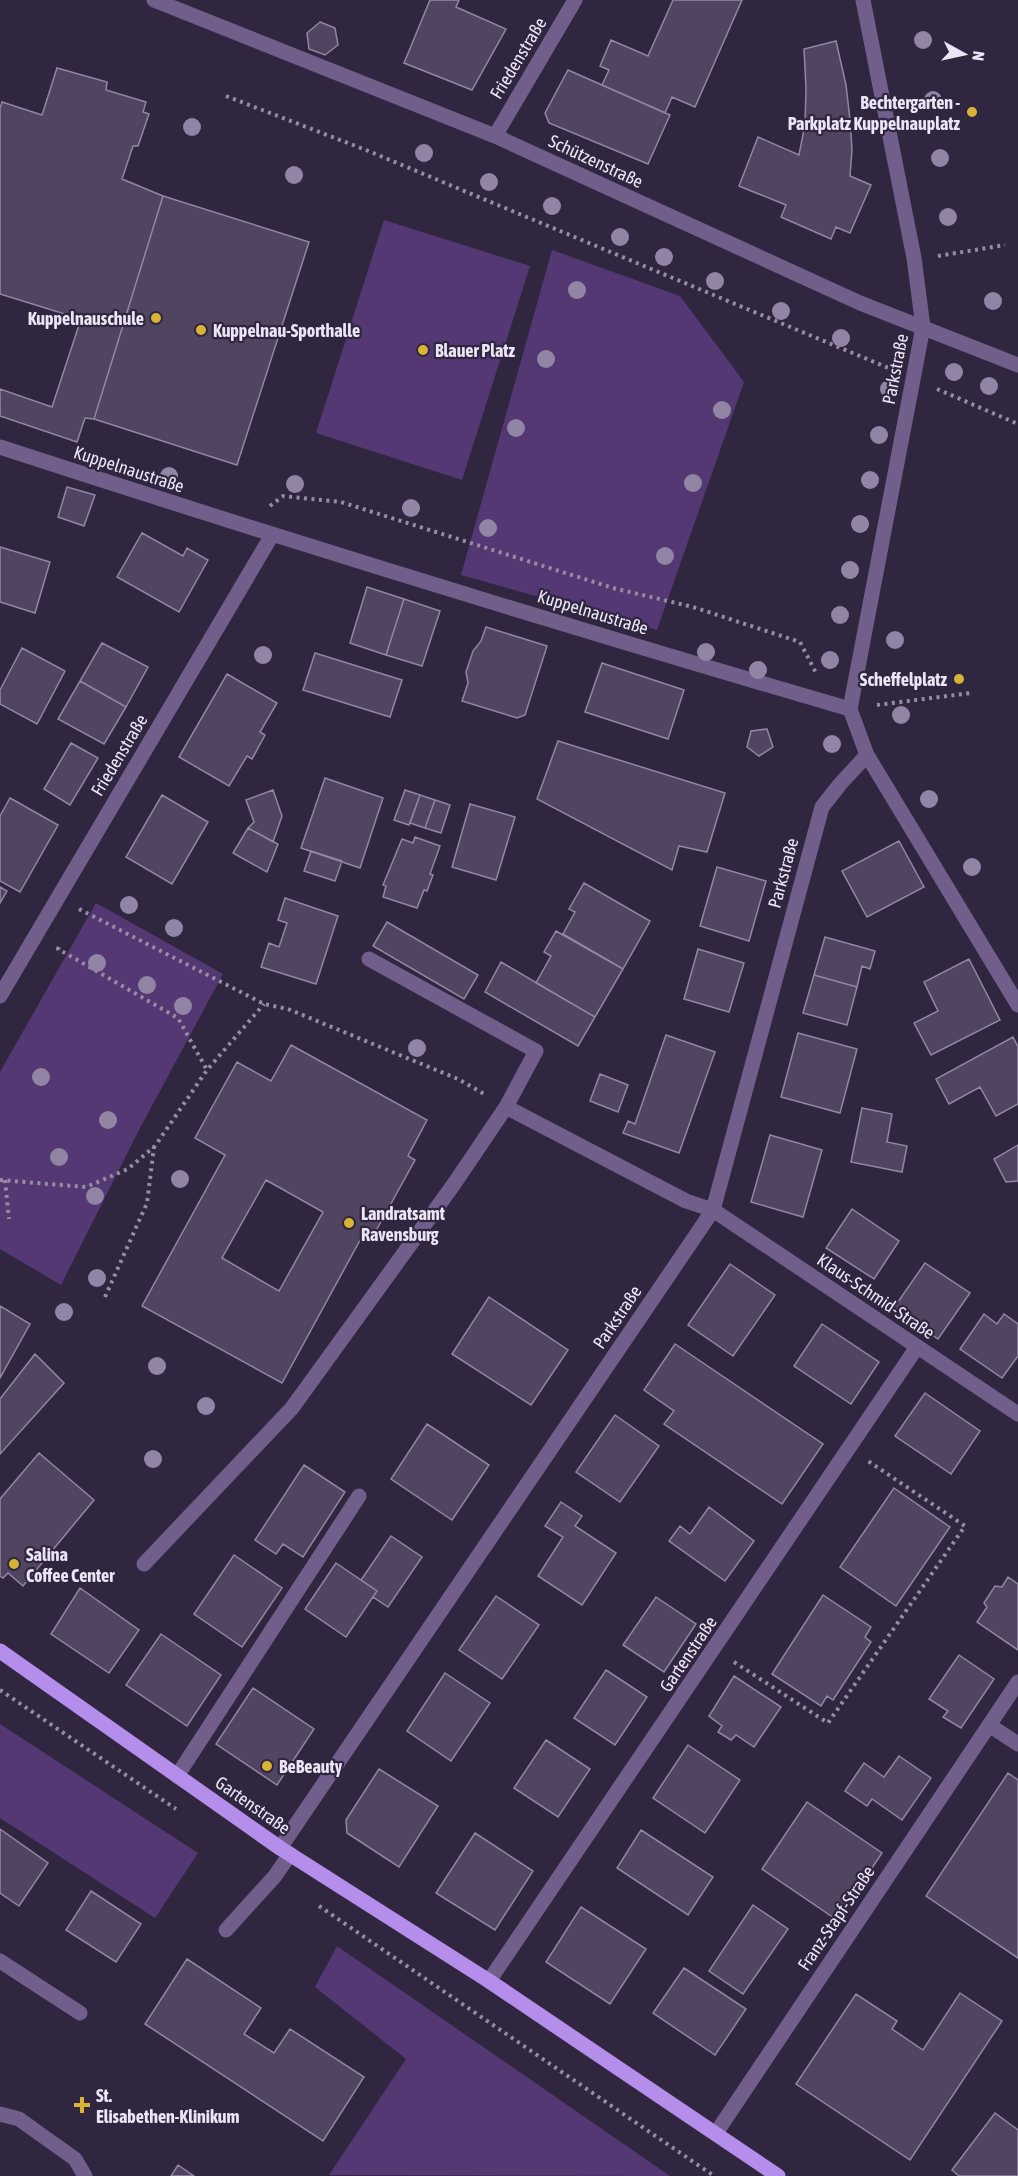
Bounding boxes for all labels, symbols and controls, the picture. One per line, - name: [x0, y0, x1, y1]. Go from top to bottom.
- street label: Friedenstraße: [485, 13, 551, 103]
- north arrow: [934, 24, 994, 84]
- text: N: [969, 50, 988, 62]
- place label: Bechtergarten - Parkplatz Kuppelnauplatz: [788, 92, 961, 134]
- marker: Bechtergarten - Parkplatz Kuppelnauplatz: [965, 105, 979, 119]
- street label: Schützenstraße: [546, 130, 646, 192]
- place label: Kuppelnauschule: [28, 308, 144, 329]
- marker: Kuppelnauschule: [149, 311, 163, 325]
- place label: Kuppelnau-Sporthalle: [213, 320, 360, 341]
- marker: Kuppelnau-Sporthalle: [194, 323, 208, 337]
- street label: Parkstraße: [878, 332, 912, 406]
- place label: Blauer Platz: [435, 340, 515, 361]
- marker: Blauer Platz: [416, 343, 430, 357]
- street label: Kuppelnaustraße: [71, 441, 187, 497]
- street label: Kuppelnaustraße: [535, 585, 651, 639]
- place label: Scheffelplatz: [860, 669, 948, 690]
- marker: Scheffelplatz: [952, 672, 966, 686]
- street label: Friedenstraße: [86, 710, 152, 800]
- street label: Parkstraße: [764, 836, 802, 910]
- place label: Landratsamt Ravensburg: [361, 1203, 446, 1245]
- marker: Landratsamt Ravensburg: [342, 1216, 356, 1230]
- street label: Klaus-Schmid-Straße: [813, 1249, 939, 1343]
- street label: Parkstraße: [588, 1281, 646, 1353]
- place label: Salina Coffee Center: [26, 1544, 115, 1586]
- marker: Salina Coffee Center: [7, 1557, 21, 1571]
- street label: Gartenstraße: [655, 1612, 721, 1696]
- place label: BeBeauty: [279, 1756, 343, 1777]
- marker: BeBeauty: [260, 1759, 274, 1773]
- street label: Gartenstraße: [212, 1772, 294, 1838]
- street label: Franz-Stapf-Straße: [793, 1862, 879, 1974]
- place label: St. Elisabethen-Klinikum: [96, 2085, 240, 2127]
- marker: St. Elisabethen-Klinikum: [73, 2096, 91, 2114]

